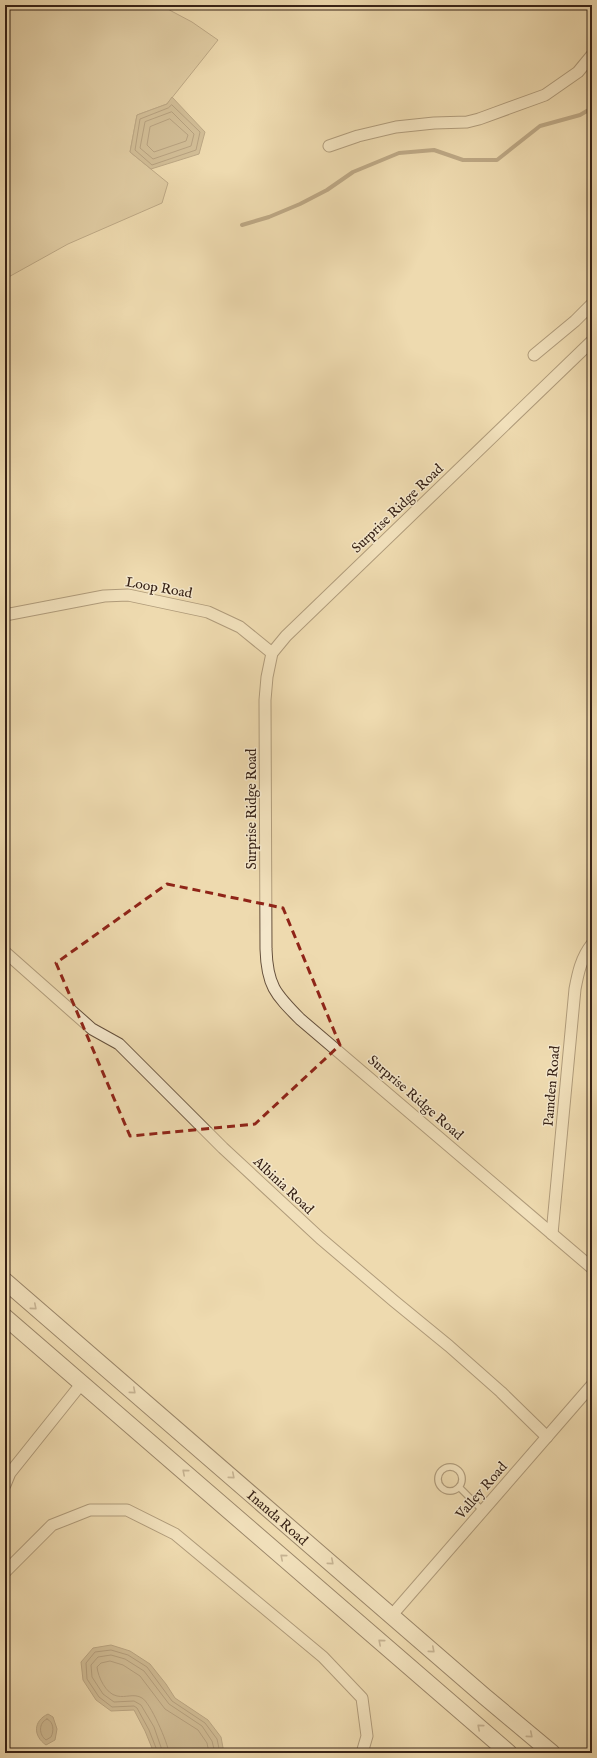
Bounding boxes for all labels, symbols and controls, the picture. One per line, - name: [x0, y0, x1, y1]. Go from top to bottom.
- street label: Surprise Ridge Road: [348, 460, 448, 557]
- street label: Loop Road: [124, 573, 194, 603]
- street label: Surprise Ridge Road: [243, 748, 261, 869]
- street label: Pamden Road: [540, 1044, 565, 1127]
- street label: Surprise Ridge Road: [364, 1051, 467, 1145]
- street label: Albinia Road: [249, 1152, 318, 1219]
- one-way arrow: [30, 1302, 37, 1309]
- one-way arrow: [128, 1387, 136, 1394]
- street label: Valley Road: [451, 1458, 512, 1524]
- one-way arrow: [182, 1469, 190, 1476]
- one-way arrow: [227, 1472, 234, 1479]
- street label: Inanda Road: [243, 1487, 312, 1550]
- one-way arrow: [281, 1554, 288, 1561]
- one-way arrow: [326, 1558, 334, 1565]
- one-way arrow: [379, 1640, 386, 1647]
- one-way arrow: [427, 1645, 434, 1652]
- one-way arrow: [477, 1725, 484, 1732]
- one-way arrow: [526, 1730, 533, 1737]

